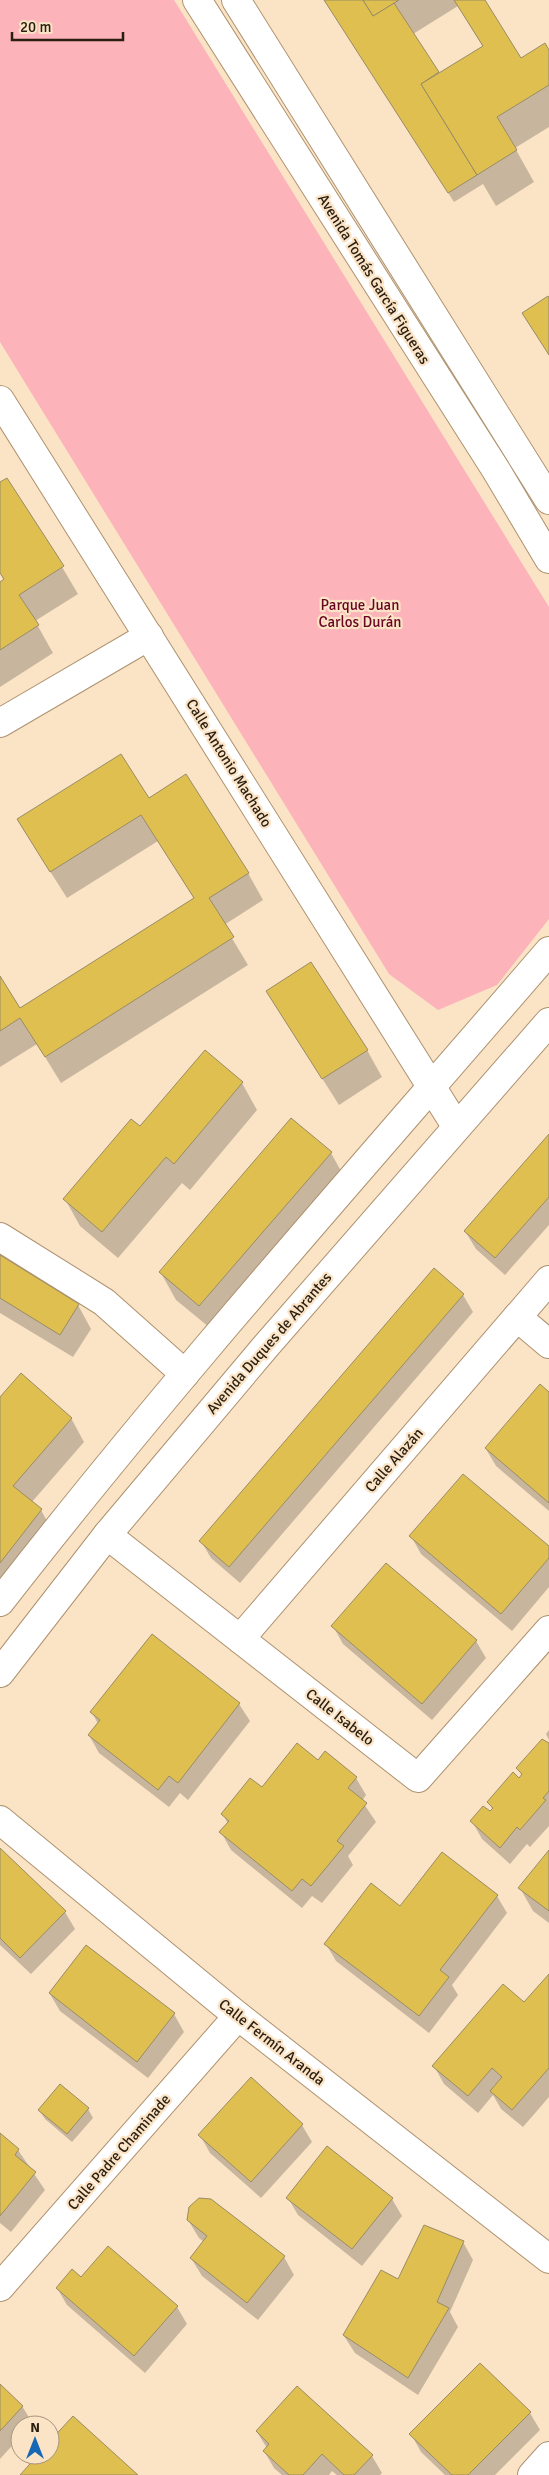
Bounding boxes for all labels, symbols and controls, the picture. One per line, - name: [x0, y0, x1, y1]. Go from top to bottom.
- scale bar: [12, 10, 124, 42]
- text: 20 m: [20, 18, 51, 36]
- street label: Avenida Tomás García Figueras: [314, 191, 434, 368]
- park label: Parque Juan Carlos Durán: [318, 596, 402, 631]
- street label: Calle Antonio Machado: [182, 696, 276, 831]
- street label: Avenida Duques de Abrantes: [203, 1268, 336, 1418]
- street label: Calle Alazán: [361, 1424, 427, 1496]
- street label: Calle Isabelo: [302, 1685, 378, 1749]
- street label: Calle Fermín Aranda: [215, 1995, 329, 2089]
- street label: Calle Padre Chaminade: [64, 2090, 174, 2214]
- north arrow: [10, 2415, 60, 2465]
- text: N: [30, 2419, 40, 2436]

